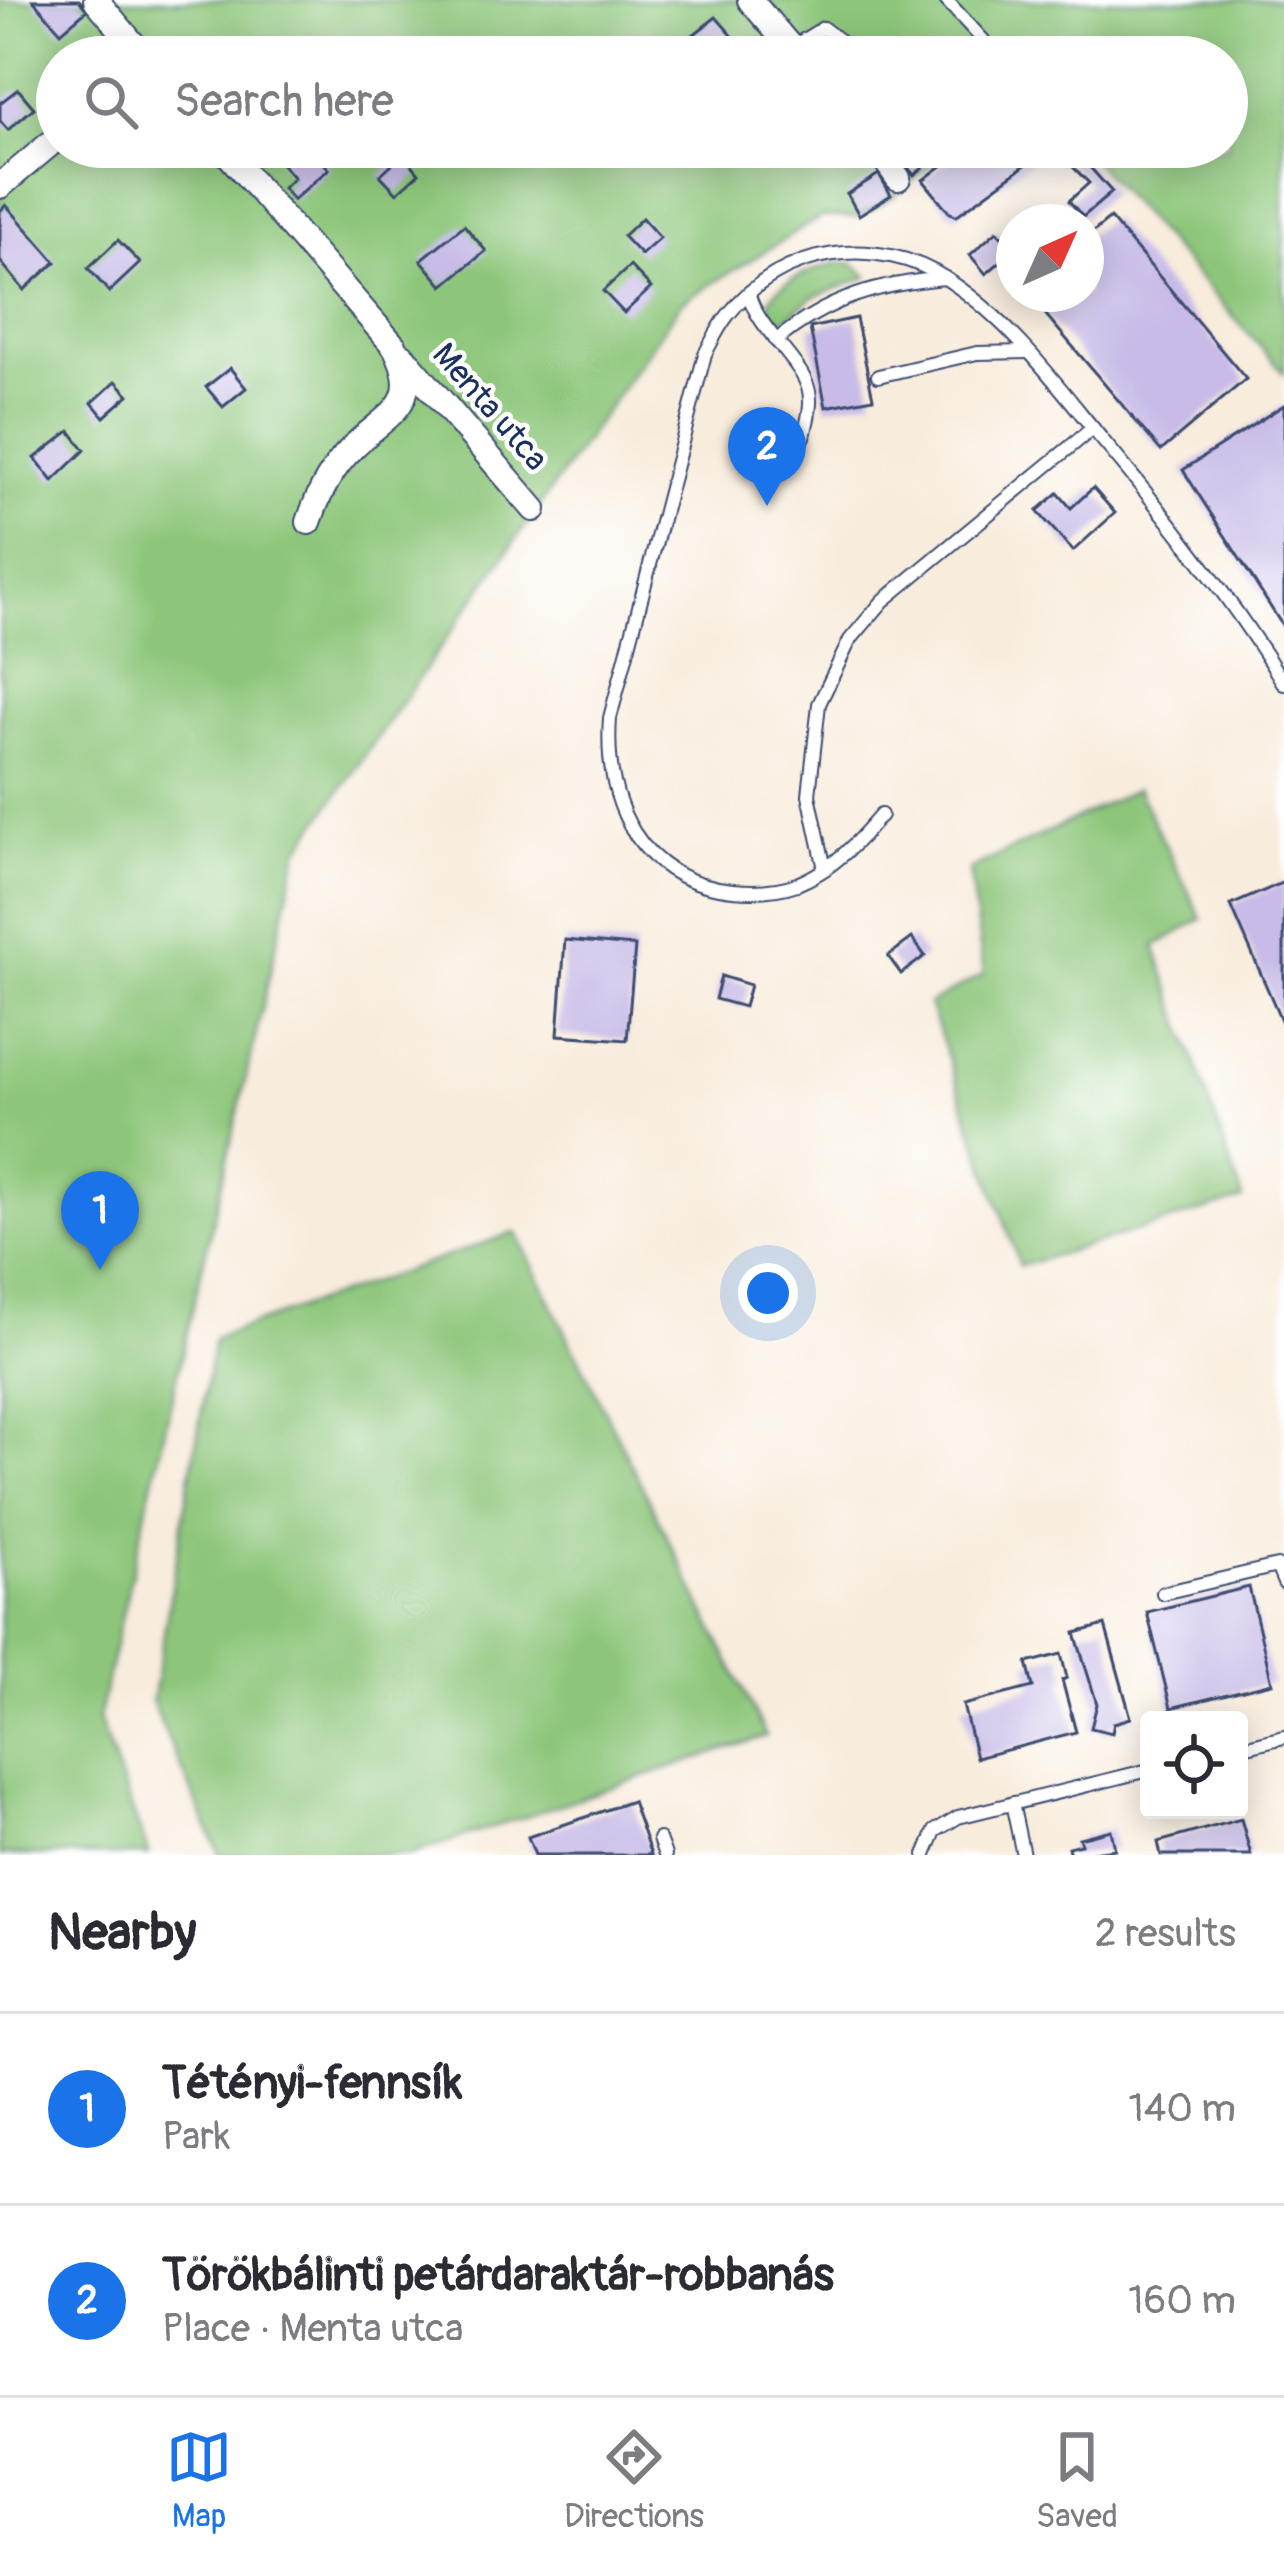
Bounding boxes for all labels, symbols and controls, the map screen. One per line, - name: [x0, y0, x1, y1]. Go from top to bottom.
- search box: [36, 36, 1248, 168]
- icon: search: [78, 69, 144, 135]
- text: Search here: [174, 74, 394, 130]
- north arrow: [996, 204, 1104, 312]
- street label: Menta utca: [424, 335, 556, 479]
- pin: 2: [728, 407, 806, 506]
- pin: 1: [61, 1171, 139, 1270]
- your location: [738, 1263, 798, 1323]
- map controls: [1140, 1711, 1248, 1819]
- button: locate: [1140, 1711, 1248, 1819]
- text: Nearby: [48, 1901, 196, 1965]
- text: 2 results: [1095, 1909, 1236, 1958]
- text: Tétényi-fennsík: [162, 2056, 462, 2112]
- text: 1: [79, 2084, 95, 2133]
- text: 140 m: [1128, 2084, 1236, 2133]
- text: Park: [162, 2112, 230, 2161]
- text: Törökbálinti petárdaraktár-robbanás: [162, 2248, 834, 2304]
- text: 2: [76, 2276, 98, 2325]
- text: 160 m: [1128, 2276, 1236, 2325]
- text: Place · Menta utca: [162, 2304, 463, 2353]
- tab: Map: [166, 2424, 232, 2537]
- tab: Directions: [564, 2424, 704, 2537]
- tab: Saved: [1036, 2424, 1118, 2537]

